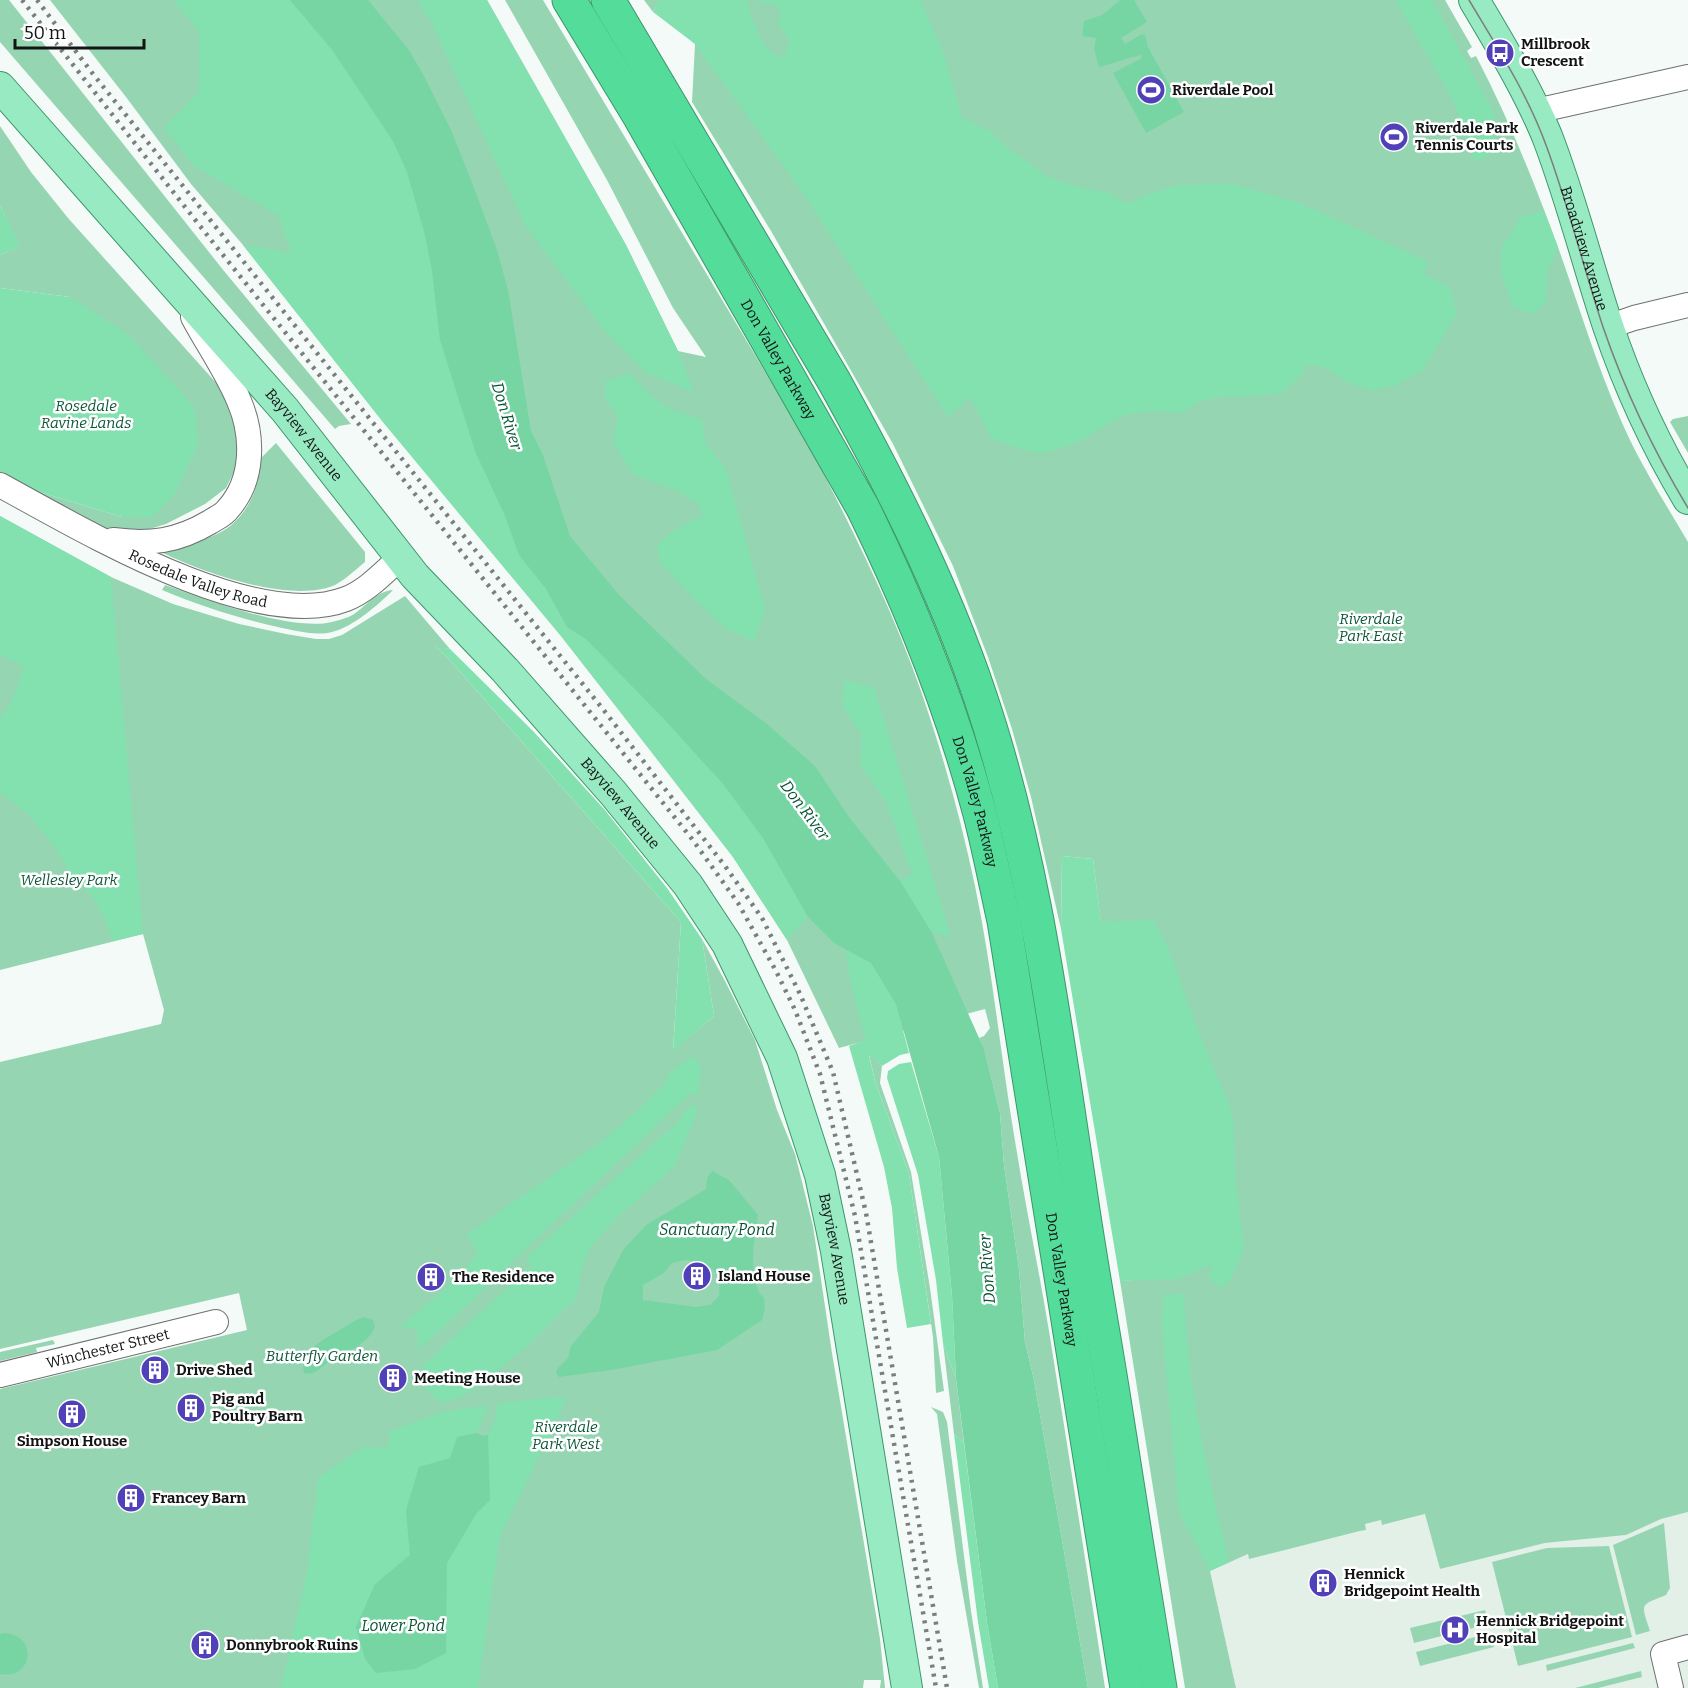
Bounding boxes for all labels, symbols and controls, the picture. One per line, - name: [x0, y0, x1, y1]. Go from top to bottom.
- scale bar: [15, 12, 144, 50]
- text: 50 m: [24, 22, 66, 44]
- place label: Millbrook Crescent: [1521, 35, 1590, 70]
- bus stop icon: Millbrook Crescent: [1484, 37, 1516, 69]
- sports icon: Riverdale Pool: [1135, 74, 1167, 106]
- place label: Riverdale Pool: [1172, 81, 1274, 99]
- place label: Riverdale Park Tennis Courts: [1415, 119, 1518, 154]
- sports icon: Riverdale Park Tennis Courts: [1378, 121, 1410, 153]
- street label: Broadview Avenue: [1556, 184, 1611, 313]
- street label: Don Valley Parkway: [737, 296, 820, 423]
- water label: Don River: [488, 380, 527, 453]
- street label: Bayview Avenue: [261, 385, 346, 485]
- park label: Rosedale Ravine Lands: [41, 397, 131, 432]
- street label: Rosedale Valley Road: [126, 546, 269, 611]
- park label: Riverdale Park East: [1339, 610, 1404, 645]
- street label: Don Valley Parkway: [948, 734, 1001, 869]
- street label: Bayview Avenue: [577, 754, 664, 852]
- water label: Don River: [776, 777, 834, 845]
- park label: Wellesley Park: [20, 871, 119, 889]
- street label: Bayview Avenue: [815, 1192, 854, 1306]
- street label: Don Valley Parkway: [1042, 1211, 1081, 1348]
- water label: Sanctuary Pond: [659, 1220, 775, 1239]
- water label: Don River: [975, 1232, 999, 1304]
- building icon: Island House: [681, 1260, 713, 1292]
- building icon: The Residence: [415, 1261, 447, 1293]
- place label: Island House: [718, 1267, 810, 1285]
- place label: The Residence: [452, 1268, 554, 1286]
- street label: Winchester Street: [44, 1325, 172, 1372]
- park label: Butterfly Garden: [266, 1347, 378, 1365]
- building icon: Drive Shed: [139, 1354, 171, 1386]
- place label: Drive Shed: [176, 1361, 253, 1379]
- building icon: Meeting House: [377, 1362, 409, 1394]
- place label: Meeting House: [414, 1369, 521, 1387]
- place label: Pig and Poultry Barn: [212, 1390, 303, 1425]
- building icon: Pig and Poultry Barn: [175, 1392, 207, 1424]
- building icon: Simpson House: [56, 1398, 88, 1430]
- park label: Riverdale Park West: [532, 1418, 601, 1453]
- place label: Simpson House: [17, 1432, 127, 1450]
- building icon: Francey Barn: [115, 1482, 147, 1514]
- place label: Francey Barn: [152, 1489, 246, 1507]
- place label: Hennick Bridgepoint Health: [1344, 1565, 1481, 1600]
- building icon: Hennick Bridgepoint Health: [1307, 1567, 1339, 1599]
- place label: Hennick Bridgepoint Hospital: [1476, 1612, 1624, 1647]
- hospital icon: Hennick Bridgepoint Hospital: [1439, 1614, 1471, 1646]
- water label: Lower Pond: [361, 1616, 445, 1635]
- building icon: Donnybrook Ruins: [189, 1629, 221, 1661]
- place label: Donnybrook Ruins: [226, 1636, 358, 1654]

